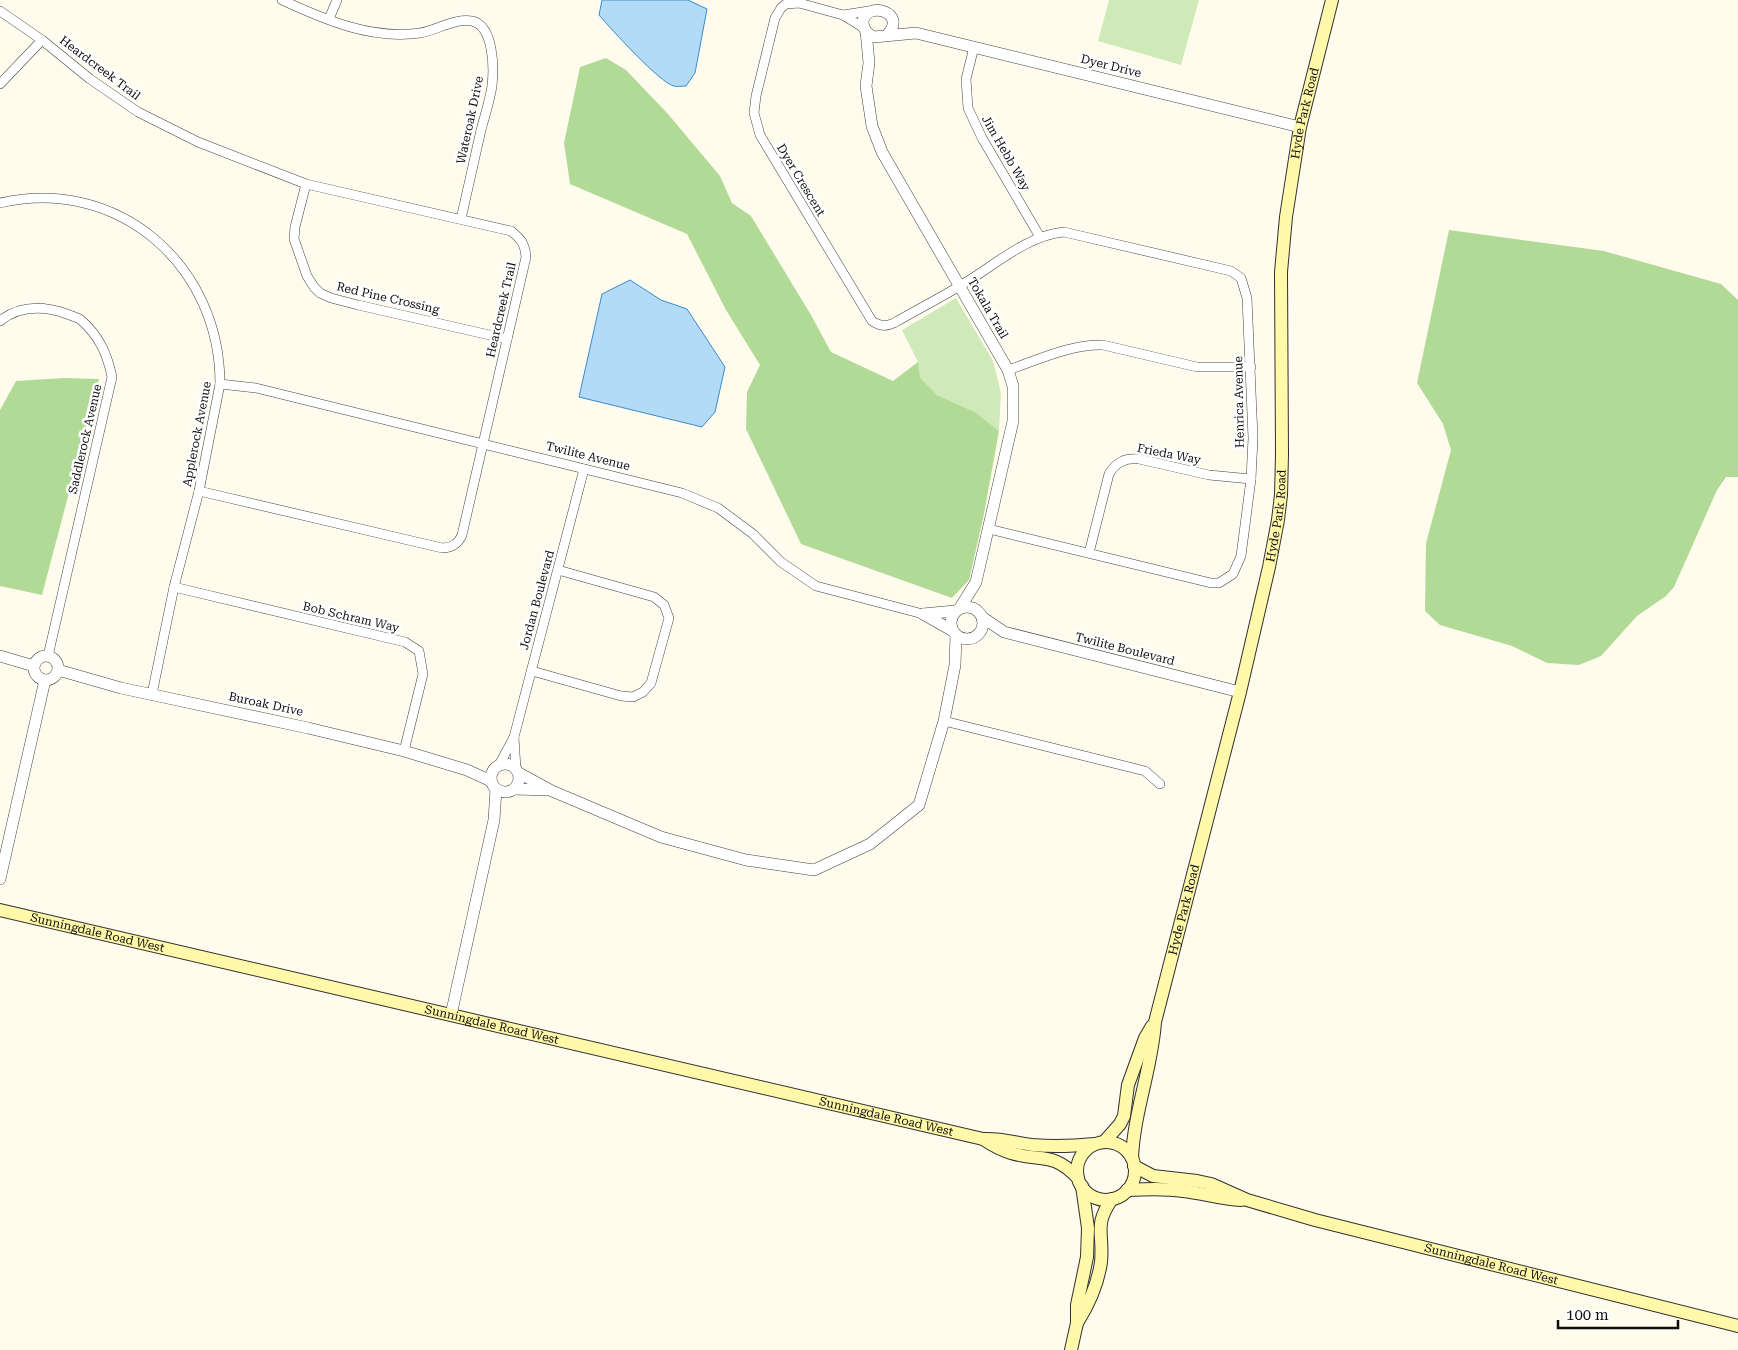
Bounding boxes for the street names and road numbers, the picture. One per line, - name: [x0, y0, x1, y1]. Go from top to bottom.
- street label: Heardcreek Trail: [57, 33, 143, 103]
- street label: Dyer Drive: [1079, 52, 1143, 80]
- street label: Hyde Park Road: [1288, 66, 1322, 160]
- street label: Wateroak Drive: [454, 74, 486, 165]
- street label: Jim Hebb Way: [979, 113, 1034, 194]
- street label: Dyer Crescent: [774, 141, 828, 219]
- street label: Heardcreek Trail: [483, 261, 519, 359]
- street label: Tokala Trail: [965, 275, 1011, 341]
- street label: Red Pine Crossing: [335, 279, 441, 317]
- street label: Henrica Avenue: [1231, 355, 1247, 448]
- street label: Applerock Avenue: [180, 380, 214, 488]
- street label: Saddlerock Avenue: [66, 382, 105, 495]
- street label: Twilite Avenue: [544, 439, 632, 473]
- street label: Frieda Way: [1136, 441, 1203, 467]
- street label: Hyde Park Road: [1263, 469, 1289, 563]
- street label: Jordan Boulevard: [517, 548, 557, 651]
- street label: Bob Schram Way: [301, 599, 401, 635]
- street label: Twilite Boulevard: [1074, 630, 1177, 668]
- street label: Buroak Drive: [227, 689, 305, 719]
- street label: Hyde Park Road: [1166, 863, 1202, 957]
- street label: Sunningdale Road West: [29, 910, 166, 955]
- street label: Sunningdale Road West: [423, 1002, 561, 1047]
- street label: Sunningdale Road West: [818, 1094, 955, 1139]
- street label: Sunningdale Road West: [1423, 1241, 1560, 1288]

